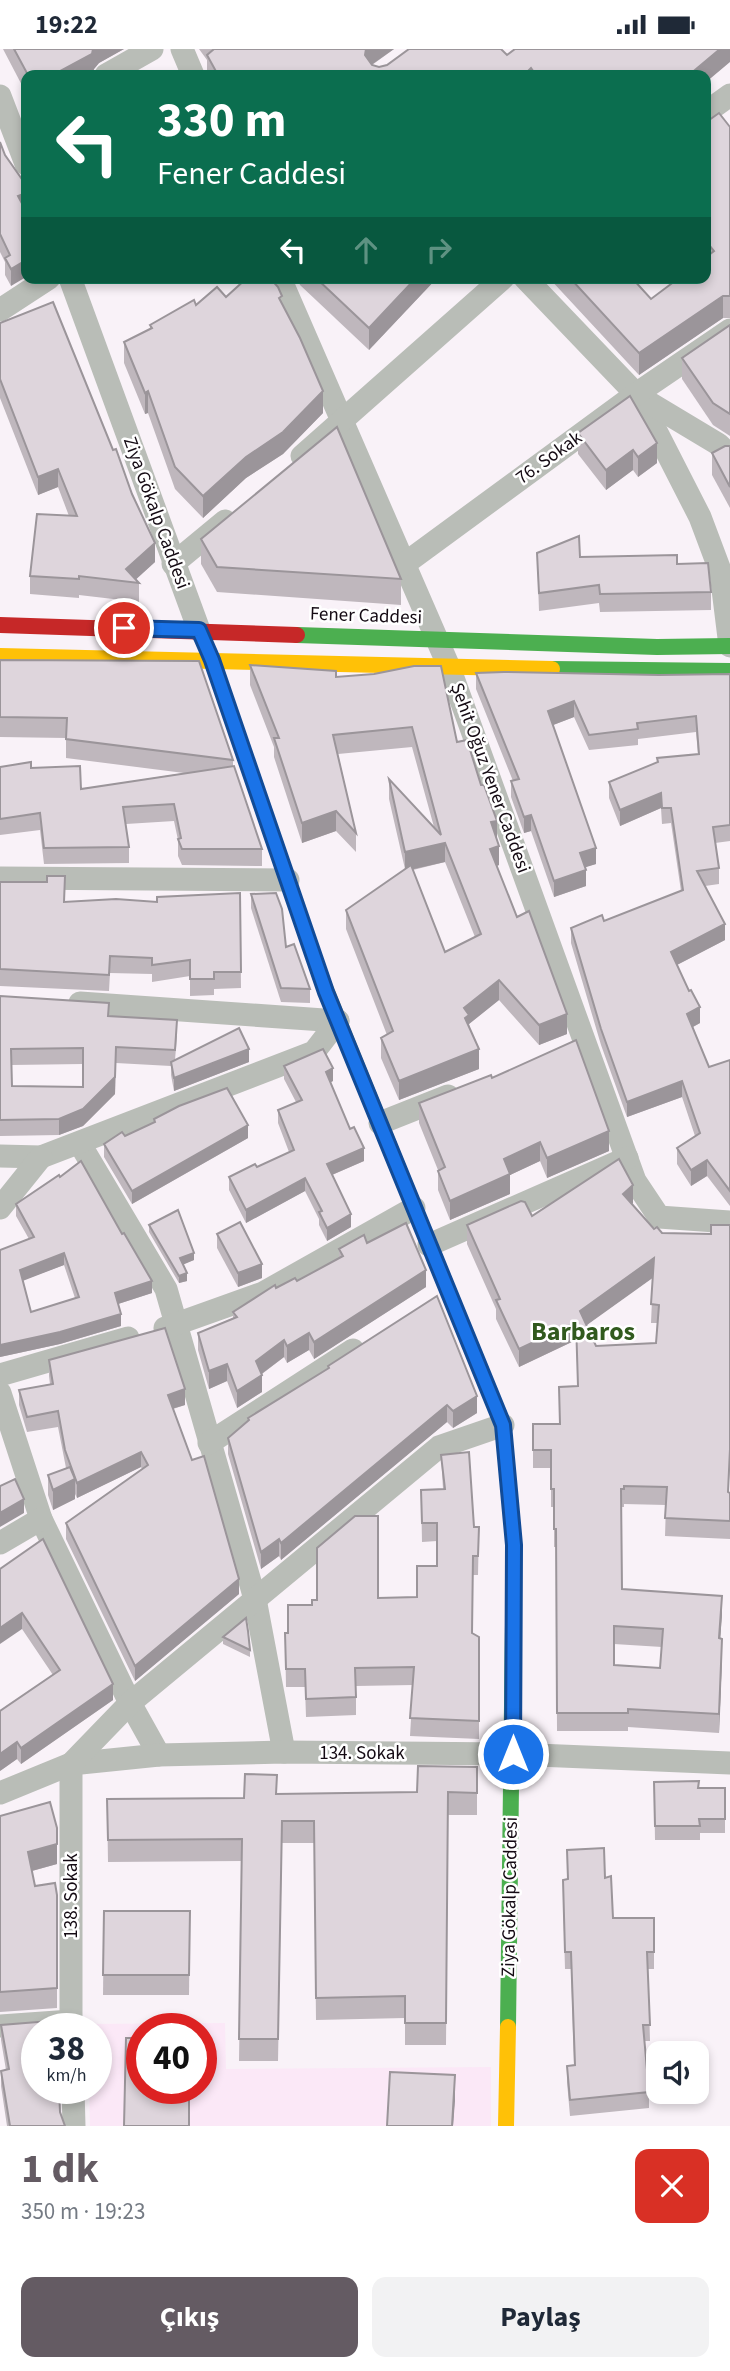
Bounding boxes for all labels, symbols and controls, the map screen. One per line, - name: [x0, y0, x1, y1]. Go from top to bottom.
- text: 19:22: [35, 6, 98, 43]
- text: 330 m: [157, 86, 286, 156]
- icon: left: [42, 98, 133, 189]
- text: Fener Caddesi: [157, 151, 346, 197]
- icon: left: [274, 231, 312, 269]
- icon: ahead: [347, 231, 385, 269]
- icon: right: [420, 231, 458, 269]
- street label: 76. Sokak: [510, 424, 588, 491]
- street label: Ziya Gökalp Caddesi: [116, 433, 196, 593]
- pin: [94, 598, 154, 658]
- street label: Fener Caddesi: [309, 601, 423, 631]
- icon: arrive: [105, 609, 143, 647]
- street label: Şehit Oğuz Yener Caddesi: [443, 679, 537, 877]
- district label: Barbaros: [531, 1313, 635, 1350]
- position arrow: [476, 1717, 550, 1791]
- street label: 134. Sokak: [319, 1740, 405, 1767]
- street label: Ziya Gökalp Caddesi: [495, 1817, 525, 1977]
- street label: 138. Sokak: [58, 1853, 85, 1939]
- speed limit sign: 40: [126, 2013, 217, 2104]
- text: 38: [48, 2024, 85, 2074]
- map controls: [646, 2041, 709, 2104]
- button: sound: [646, 2041, 709, 2104]
- text: km/h: [47, 2063, 86, 2088]
- text: 1 dk: [21, 2139, 99, 2199]
- button: close: [635, 2149, 709, 2223]
- text: 350 m · 19:23: [21, 2195, 145, 2228]
- button: Çıkış: [21, 2277, 358, 2357]
- button: Paylaş: [372, 2277, 709, 2357]

